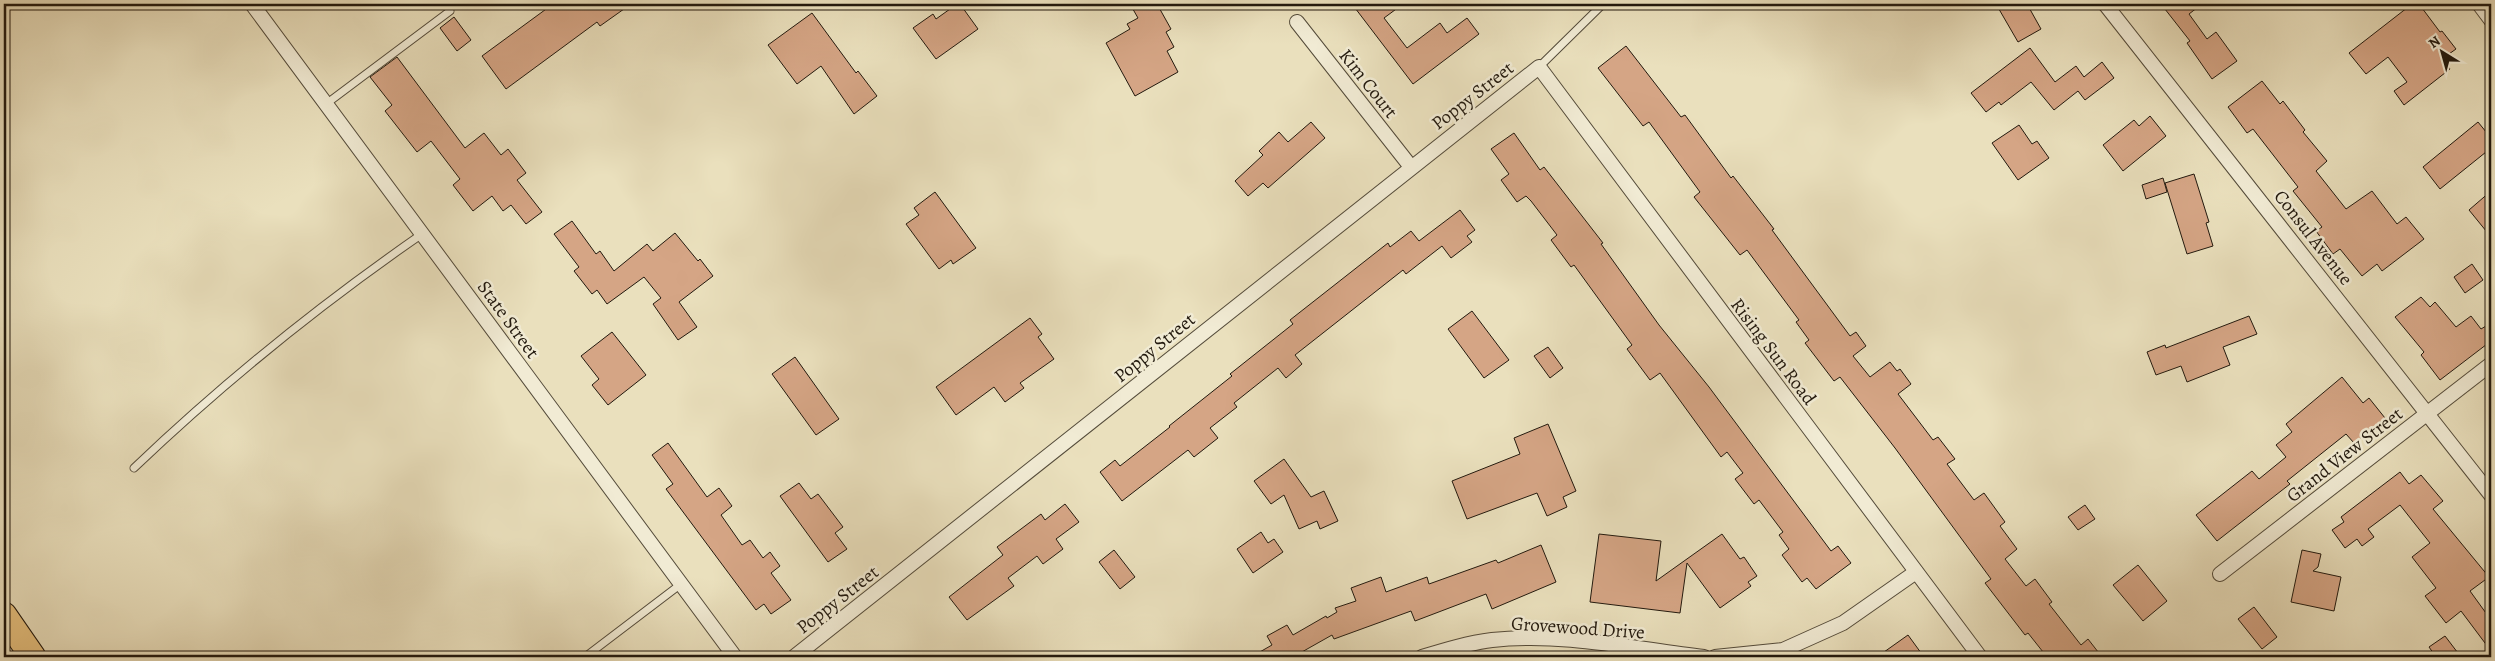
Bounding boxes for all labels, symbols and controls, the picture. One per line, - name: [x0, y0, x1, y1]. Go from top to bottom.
- north arrow: [2418, 28, 2468, 78]
- text: N: [2425, 31, 2444, 53]
- street label: Kim Court: [1333, 43, 1404, 124]
- street label: Poppy Street: [1426, 55, 1519, 136]
- street label: Consul Avenue: [2268, 185, 2359, 291]
- street label: State Street: [471, 275, 545, 364]
- street label: Rising Sun Road: [1724, 293, 1822, 411]
- street label: Poppy Street: [1108, 307, 1201, 389]
- street label: Grand View Street: [2281, 401, 2408, 508]
- street label: Poppy Street: [791, 559, 884, 640]
- street label: Grovewood Drive: [1510, 610, 1646, 646]

